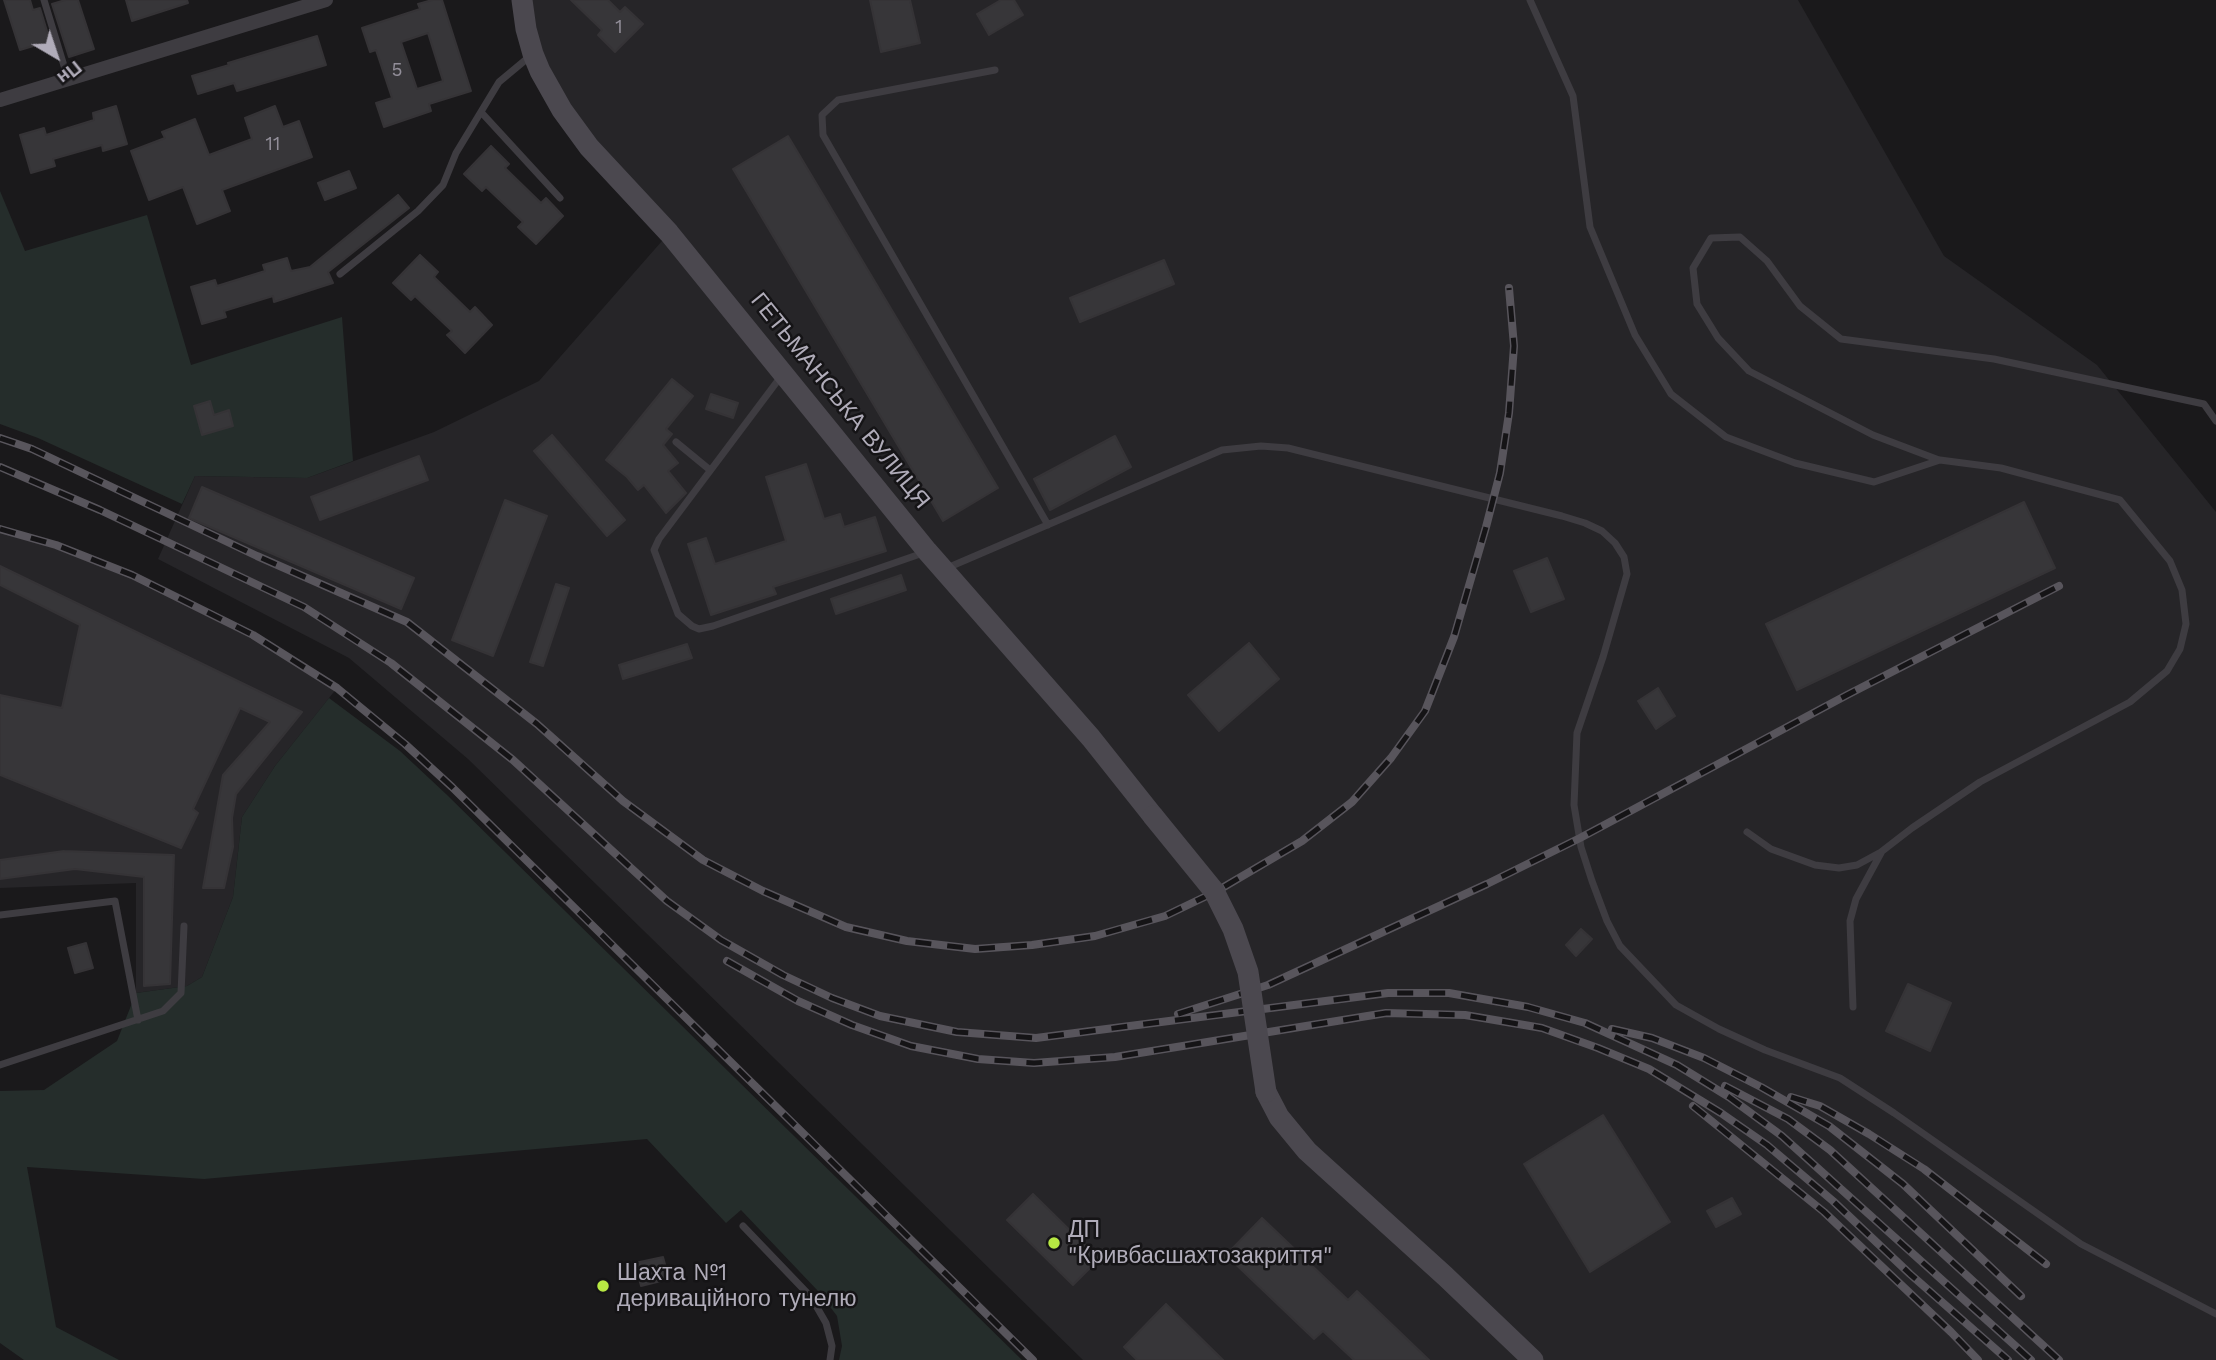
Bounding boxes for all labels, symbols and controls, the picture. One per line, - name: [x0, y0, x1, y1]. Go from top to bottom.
- house number: 1: [615, 16, 623, 38]
- north arrow: [21, 21, 91, 91]
- text: Пн: [53, 56, 87, 90]
- house number: 5: [391, 59, 403, 81]
- house number: 11: [266, 133, 280, 155]
- street label: ГЕТЬМАНСЬКА ВУЛИЦЯ: [744, 288, 936, 514]
- place label: ДП "Кривбасшахтозакриття": [1068, 1216, 1332, 1270]
- marker: ДП "Кривбасшахтозакриття": [1046, 1235, 1062, 1251]
- place label: Шахта №1 дериваційного тунелю: [617, 1259, 856, 1313]
- marker: Шахта №1 дериваційного тунелю: [595, 1278, 611, 1294]

